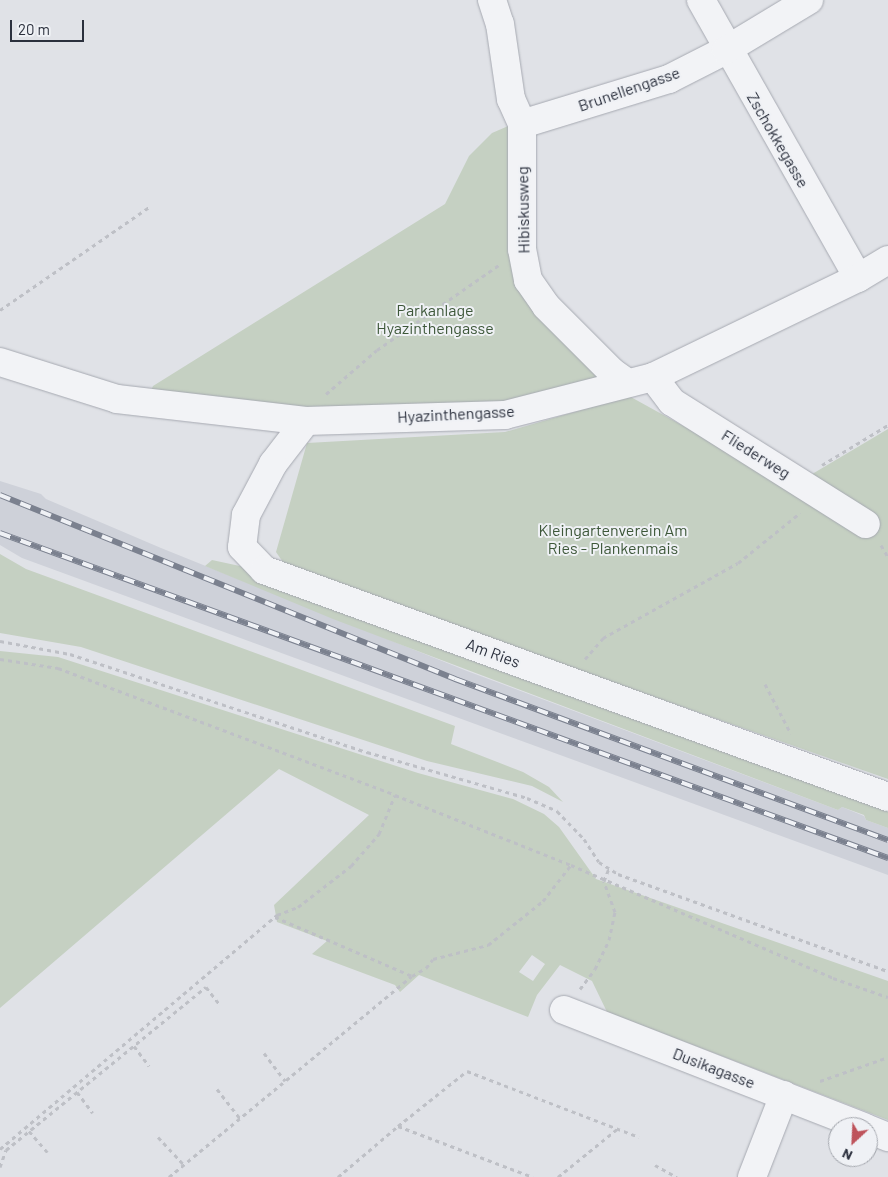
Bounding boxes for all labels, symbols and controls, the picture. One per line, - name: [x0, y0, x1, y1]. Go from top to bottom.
- scale bar: [12, 10, 86, 42]
- text: 20 m: [18, 20, 50, 38]
- street label: Brunellengasse: [576, 63, 682, 115]
- street label: Zschokkegasse: [743, 89, 813, 191]
- street label: Hibiskusweg: [513, 166, 533, 254]
- park label: Parkanlage Hyazinthengasse: [376, 300, 494, 338]
- street label: Hyazinthengasse: [397, 401, 515, 427]
- street label: Fliederweg: [718, 425, 794, 483]
- park label: Kleingartenverein Am Ries - Plankenmais: [538, 520, 688, 558]
- street label: Am Ries: [463, 634, 523, 672]
- street label: Dusikagasse: [670, 1044, 758, 1092]
- north arrow: [828, 1117, 878, 1167]
- text: N: [839, 1145, 855, 1165]

